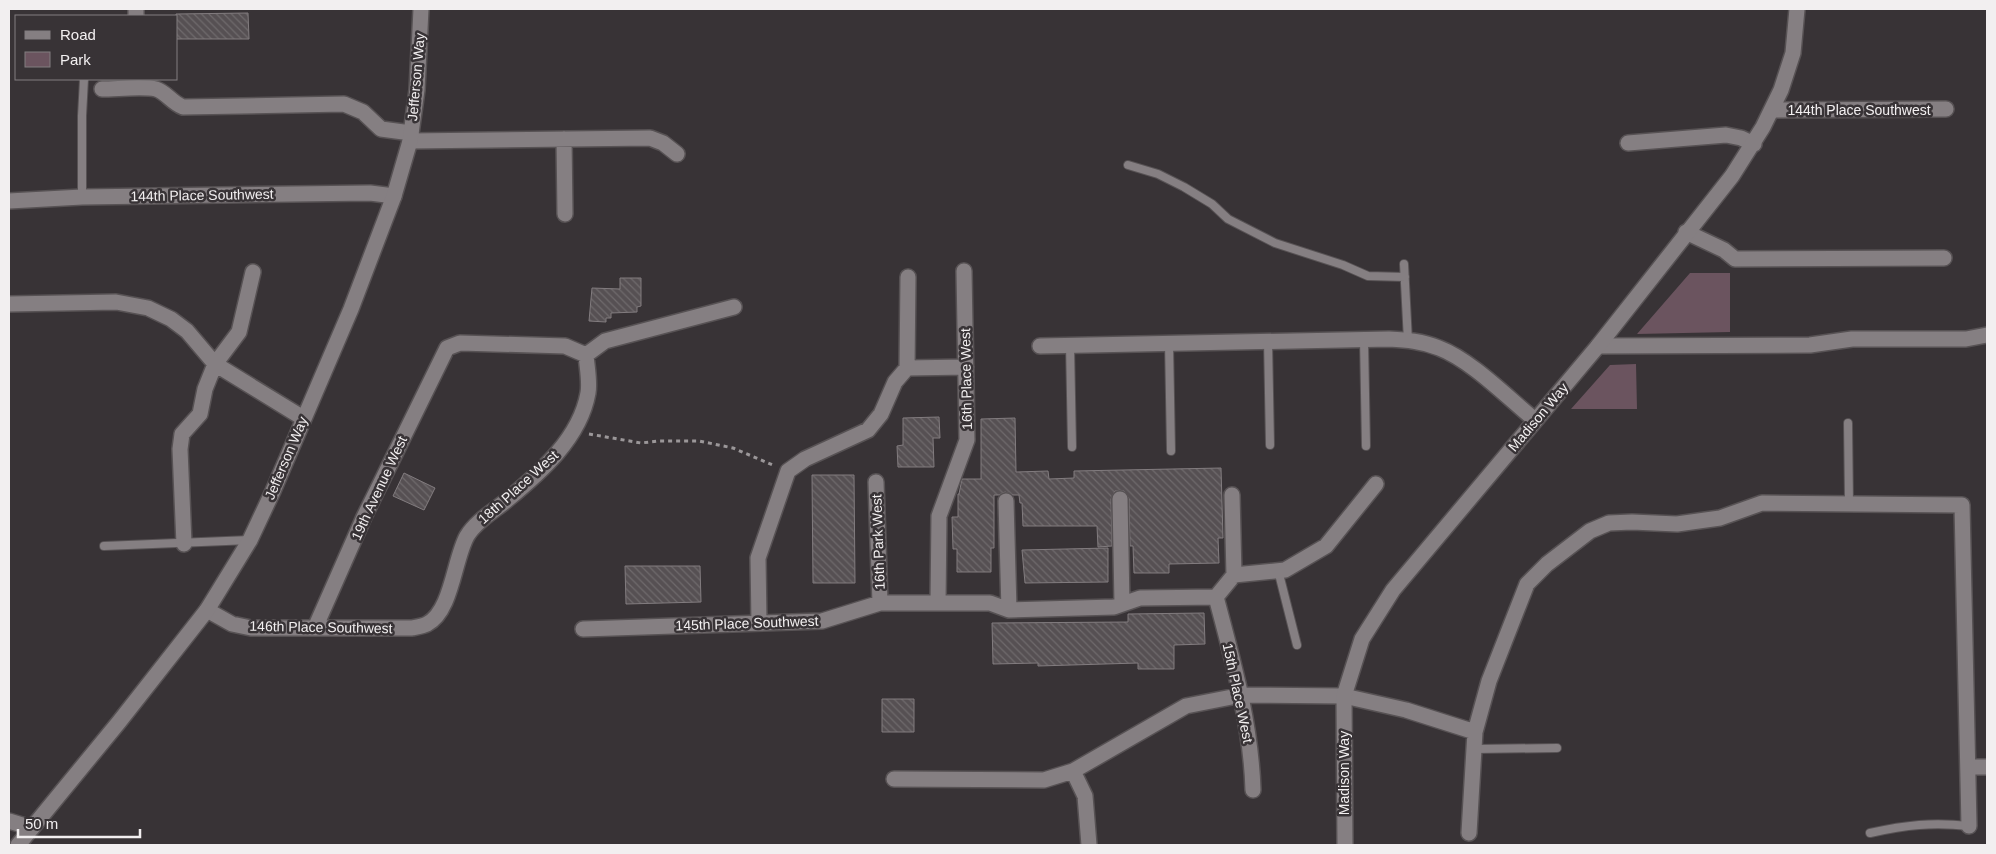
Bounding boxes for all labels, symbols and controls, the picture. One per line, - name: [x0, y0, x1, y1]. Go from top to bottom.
- legend: [15, 15, 178, 80]
- text: Road: [60, 26, 96, 43]
- street label: Jefferson Way: [404, 32, 428, 122]
- text: Park: [60, 51, 91, 68]
- street label: 144th Place Southwest: [1787, 102, 1931, 118]
- street label: 144th Place Southwest: [130, 186, 274, 204]
- street label: 16th Place West: [957, 328, 975, 430]
- street label: Madison Way: [1505, 380, 1571, 454]
- street label: Jefferson Way: [261, 414, 311, 502]
- street label: 19th Avenue West: [348, 433, 410, 543]
- street label: 18th Place West: [475, 447, 561, 527]
- street label: 16th Park West: [868, 494, 888, 590]
- street label: 145th Place Southwest: [675, 613, 819, 633]
- street label: 146th Place Southwest: [249, 618, 393, 636]
- street label: 15th Place West: [1220, 642, 1256, 745]
- street label: Madison Way: [1336, 731, 1352, 815]
- scale bar: [18, 806, 140, 838]
- text: 50 m: [25, 815, 58, 832]

